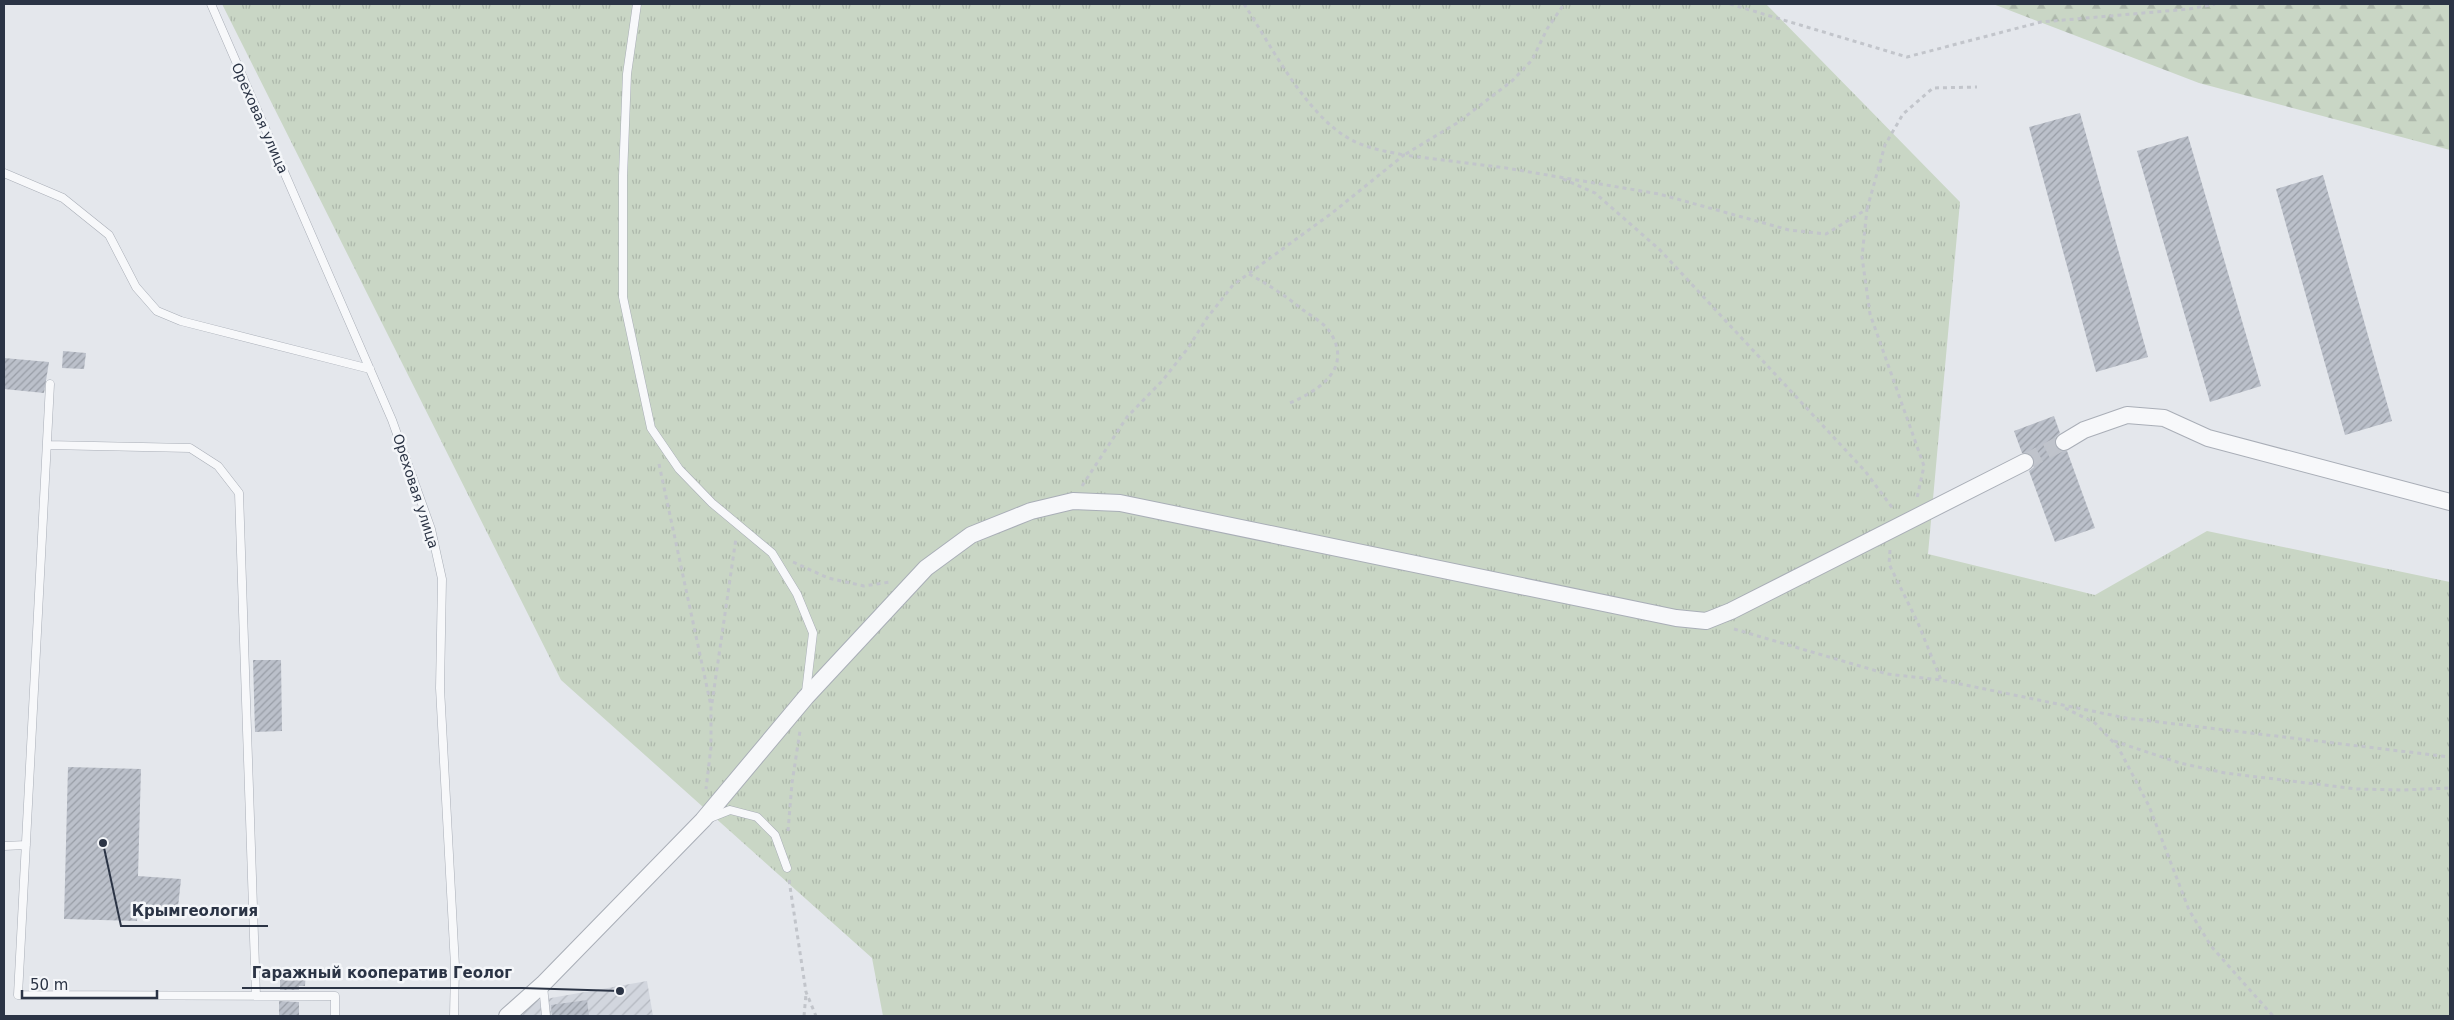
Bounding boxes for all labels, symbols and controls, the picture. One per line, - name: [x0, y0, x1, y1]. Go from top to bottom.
- street label: Ореховая улица: [228, 60, 292, 176]
- street label: Ореховая улица: [390, 432, 442, 550]
- callout: Крымгеология: [121, 896, 268, 926]
- text: Крымгеология: [132, 902, 258, 920]
- callout: Гаражный кооператив Геолог: [242, 958, 522, 988]
- text: Гаражный кооператив Геолог: [252, 964, 512, 982]
- scale bar: [22, 968, 158, 1000]
- text: 50 m: [30, 976, 68, 994]

